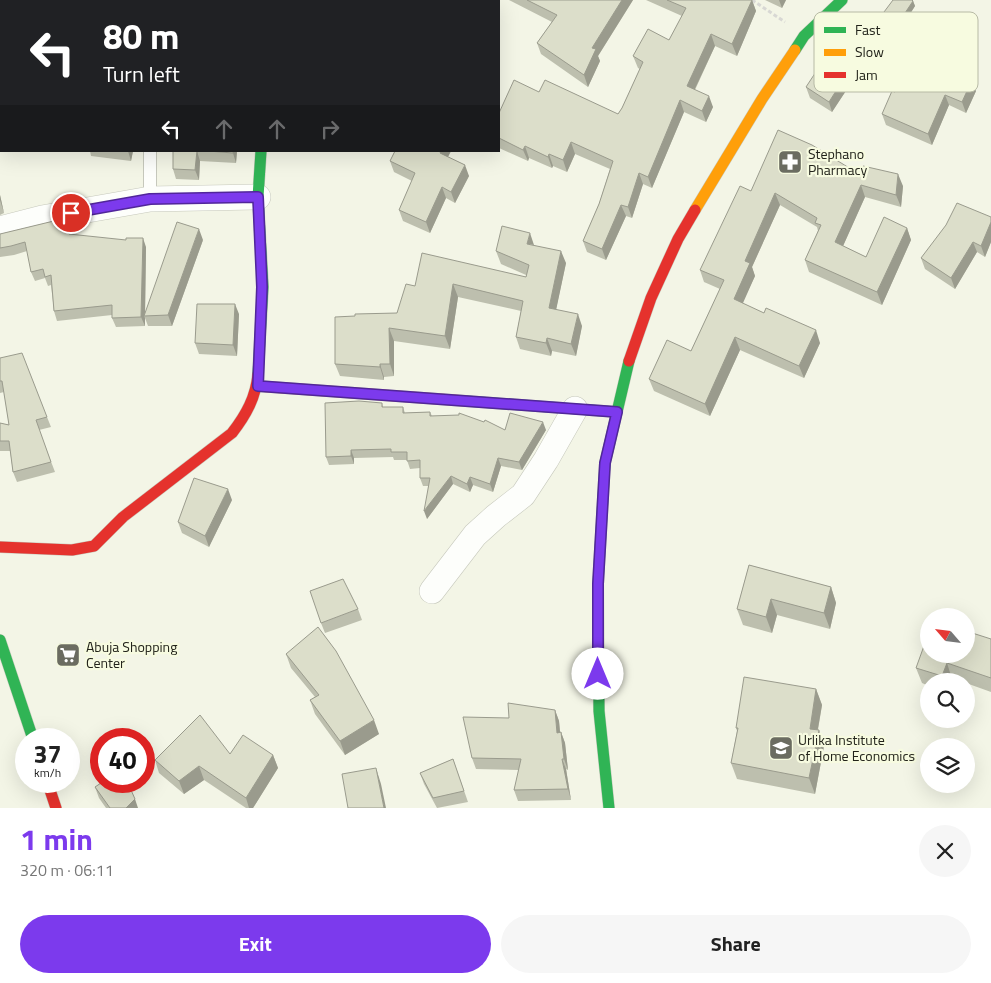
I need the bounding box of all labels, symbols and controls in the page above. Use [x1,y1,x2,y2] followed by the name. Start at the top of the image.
[103,9,179,63] text: 80 m
[814,12,978,92] legend
[855,19,880,40] text: Fast
[20,20,85,85] icon: left
[855,41,884,62] text: Slow
[103,57,180,91] text: Turn left
[855,64,878,85] text: Jam
[157,115,185,143] icon: left
[210,115,238,143] icon: ahead
[263,115,291,143] icon: ahead
[316,115,344,143] icon: right
[808,143,867,180] place label: Stephano Pharmacy
[777,149,803,175] pharmacy icon: Stephano Pharmacy
[50,192,92,234] pin
[57,199,85,227] icon: arrive
[920,608,975,662] north arrow
[920,608,975,793] map controls
[86,636,177,673] place label: Abuja Shopping Center
[55,642,81,668] supermarket icon: Abuja Shopping Center
[571,647,623,699] position arrow
[920,673,975,728] button: search
[90,728,155,793] speed limit sign: 40
[798,729,915,766] place label: Urlika Institute of Home Economics
[33,735,62,773] text: 37
[768,735,794,761] school or university icon: Urlika Institute of Home Economics
[920,738,975,793] button: layers
[34,763,61,782] text: km/h
[20,816,93,862] text: 1 min
[919,825,971,877] button: close
[20,858,114,882] text: 320 m · 06:11
[20,915,491,973] button: Exit
[501,915,971,973] button: Share

